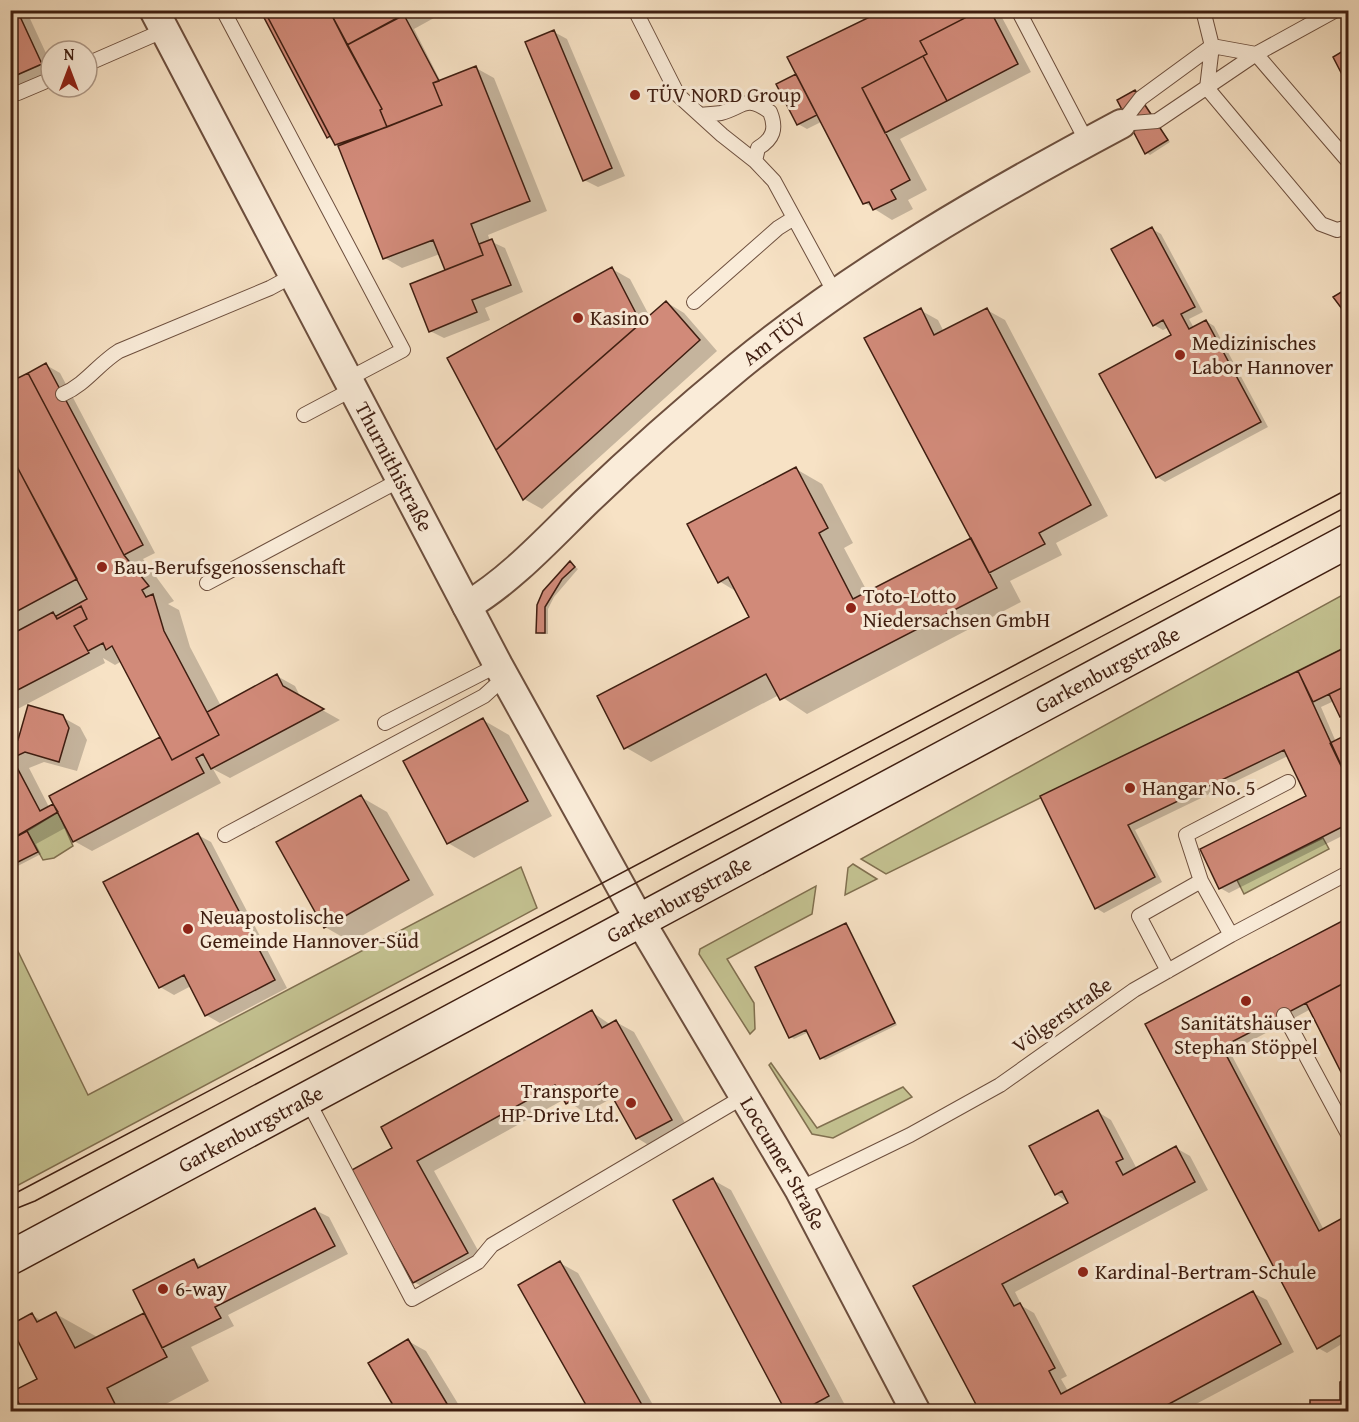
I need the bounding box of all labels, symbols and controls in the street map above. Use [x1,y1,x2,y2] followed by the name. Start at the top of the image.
[39,39,99,99] north arrow
[64,42,75,66] text: N
[647,79,801,110] place label: TÜV NORD Group
[628,88,642,102] marker: TÜV NORD Group
[590,302,649,333] place label: Kasino
[735,303,813,373] street label: Am TÜV
[571,311,585,325] marker: Kasino
[1192,327,1334,382] place label: Medizinisches Labor Hannover
[1173,348,1187,362] marker: Medizinisches Labor Hannover
[347,396,441,537] street label: Thurnithistraße
[114,551,346,582] place label: Bau-Berufsgenossenschaft
[95,560,109,574] marker: Bau-Berufsgenossenschaft
[863,580,1050,635] place label: Toto-Lotto Niedersachsen GmbH
[844,601,858,615] marker: Toto-Lotto Niedersachsen GmbH
[1029,618,1185,721] street label: Garkenburgstraße
[1142,772,1256,803] place label: Hangar No. 5
[1123,781,1137,795] marker: Hangar No. 5
[601,847,757,951] street label: Garkenburgstraße
[200,901,420,956] place label: Neuapostolische Gemeinde Hannover-Süd
[181,922,195,936] marker: Neuapostolische Gemeinde Hannover-Süd
[1005,969,1118,1060] street label: Völgerstraße
[1239,994,1253,1008] marker: Sanitätshäuser Stephan Stöppel
[1174,1007,1318,1062] place label: Sanitätshäuser Stephan Stöppel
[501,1075,619,1130] place label: Transporte HP-Drive Ltd.
[172,1077,329,1180] street label: Garkenburgstraße
[733,1091,834,1236] street label: Loccumer Straße
[624,1096,638,1110] marker: Transporte HP-Drive Ltd.
[1095,1256,1317,1287] place label: Kardinal-Bertram-Schule
[1076,1265,1090,1279] marker: Kardinal-Bertram-Schule
[175,1273,228,1304] place label: 6-way
[156,1282,170,1296] marker: 6-way

